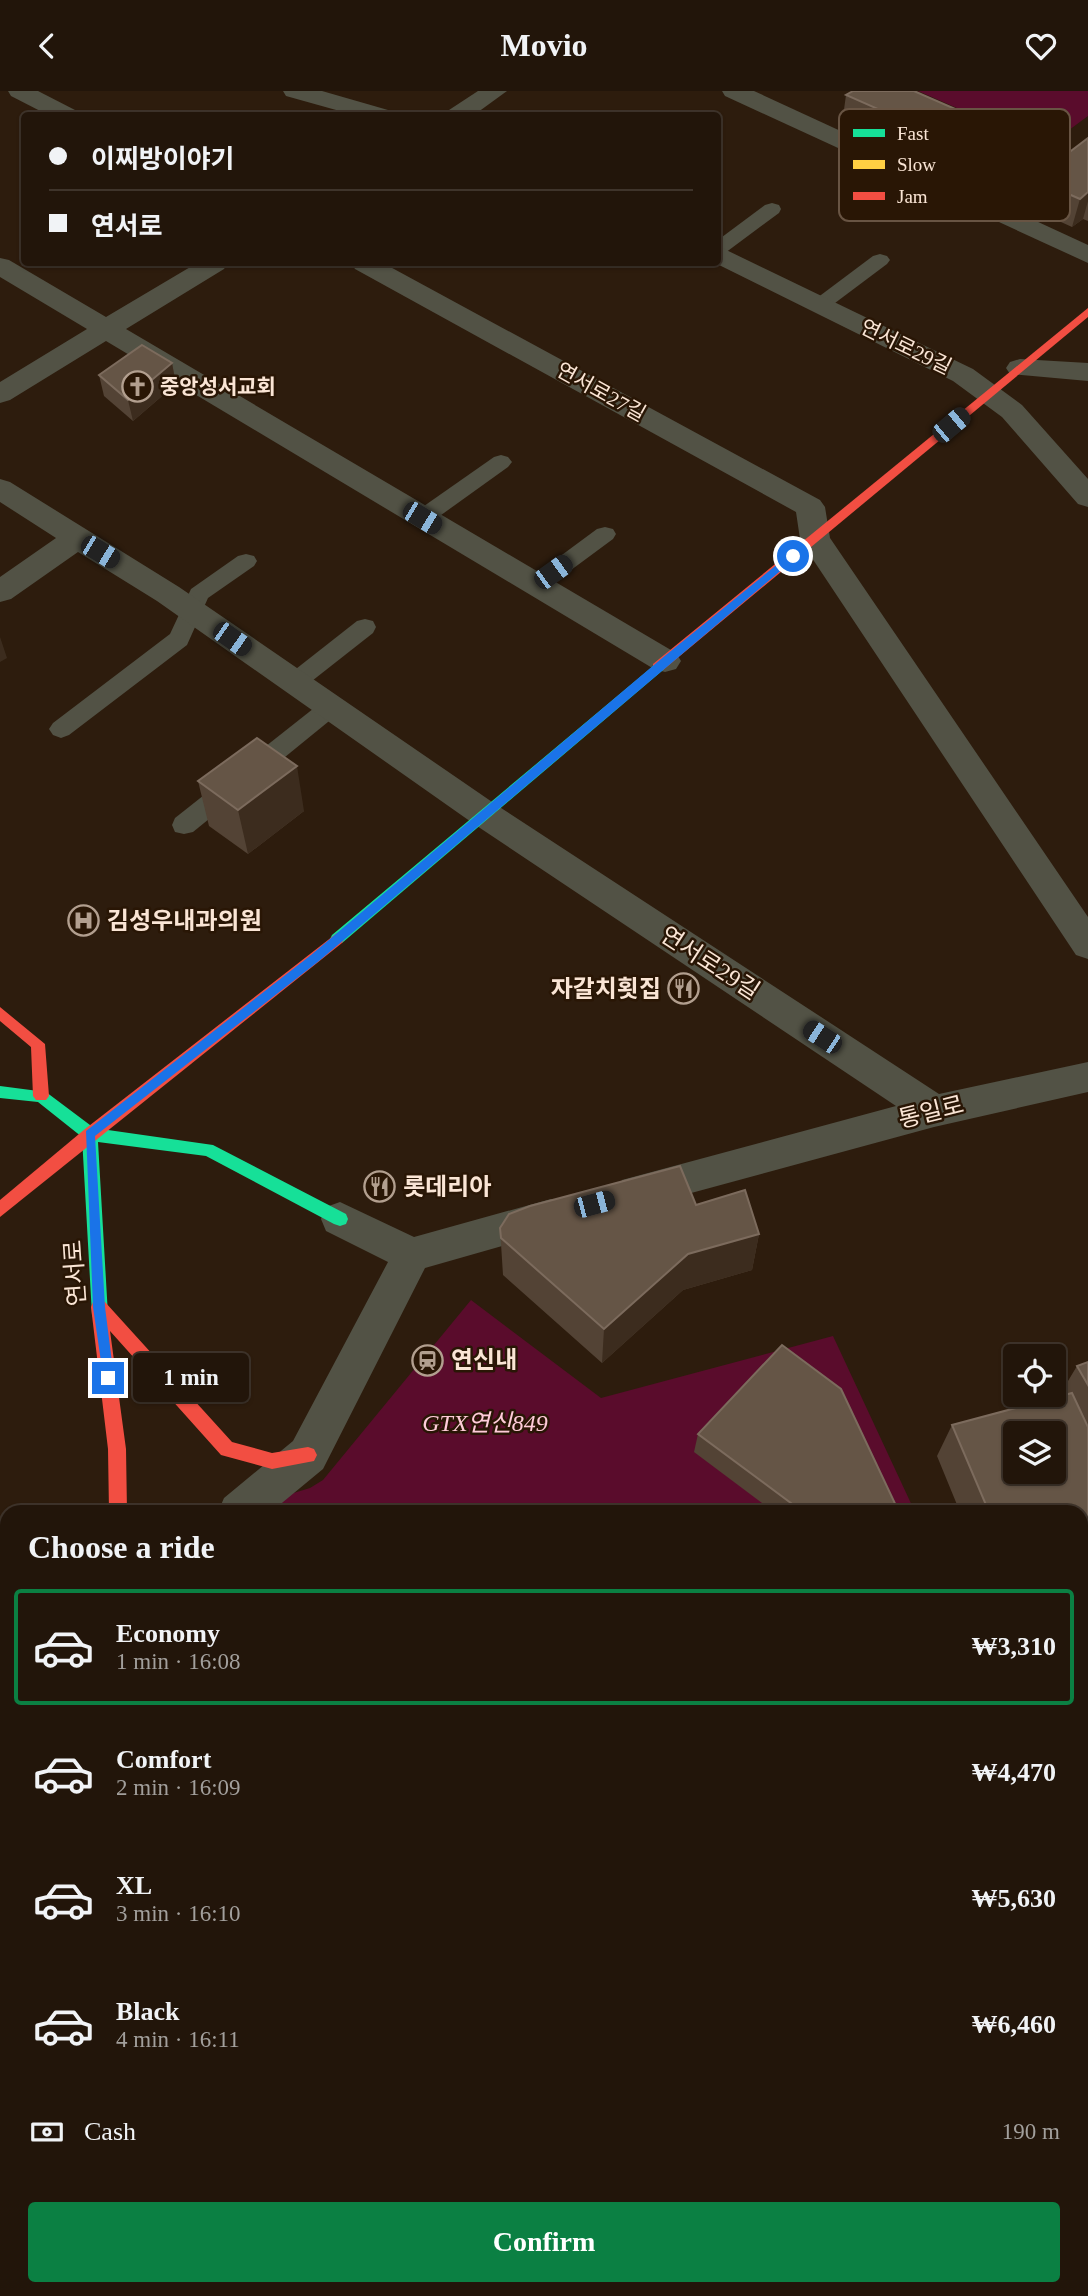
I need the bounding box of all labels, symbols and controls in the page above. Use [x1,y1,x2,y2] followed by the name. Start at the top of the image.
[28,27,66,65] icon: back
[500,27,588,63] text: Movio
[1022,27,1060,65] icon: heart
[839,109,1070,221] legend
[897,123,929,144] text: Fast
[91,145,235,174] text: 이찌방이야기
[897,154,936,175] text: Slow
[897,186,928,207] text: Jam
[91,212,163,241] text: 연서로
[857,315,955,379] street label: 연서로29길
[552,358,650,426] street label: 연서로27길
[120,370,154,404] church icon: 중앙성서교회
[160,375,276,399] place label: 중앙성서교회
[929,403,974,447] car
[399,498,446,538] car
[77,532,124,572] car
[777,540,809,572] route start
[530,551,577,593] car
[209,618,256,660] car
[67,904,101,938] hospital icon: 김성우내과의원
[107,908,262,934] place label: 김성우내과의원
[656,922,764,1004] street label: 연서로29길
[667,972,701,1006] restaurant icon: 자갈치횟집
[551,976,661,1002] place label: 자갈치횟집
[799,1017,846,1057] car
[896,1091,966,1133] street label: 통일로
[363,1170,397,1204] restaurant icon: 롯데리아
[403,1174,491,1200] place label: 롯데리아
[571,1188,618,1220] car
[60,1239,90,1307] street label: 연서로
[411,1343,445,1377] station icon: 연신내
[1003,1344,1066,1484] map controls
[1003,1344,1066,1407] button: locate
[451,1347,517,1373] place label: 연신내
[132,1353,248,1403] callout: 1 min
[92,1362,124,1394] route end
[163,1365,219,1390] text: 1 min
[422,1410,548,1436] park label: GTX연신849
[1003,1421,1066,1484] button: layers
[28,1529,215,1565] text: Choose a ride
[32,1616,95,1679] icon: car
[116,1619,220,1648] text: Economy
[972,1632,1056,1661] text: ₩3,310
[116,1649,241,1674] text: 1 min · 16:08
[32,1742,95,1805] icon: car
[116,1745,211,1774] text: Comfort
[972,1758,1056,1787] text: ₩4,470
[116,1775,241,1800] text: 2 min · 16:09
[32,1868,95,1931] icon: car
[116,1871,152,1900] text: XL
[972,1884,1056,1913] text: ₩5,630
[116,1901,241,1926] text: 3 min · 16:10
[32,1994,95,2057] icon: car
[116,1997,180,2026] text: Black
[972,2010,1056,2039] text: ₩6,460
[116,2027,240,2052] text: 4 min · 16:11
[28,2113,66,2151] icon: cash
[84,2117,136,2146] text: Cash
[1002,2119,1060,2144] text: 190 m
[28,2202,1060,2282] button: Confirm

